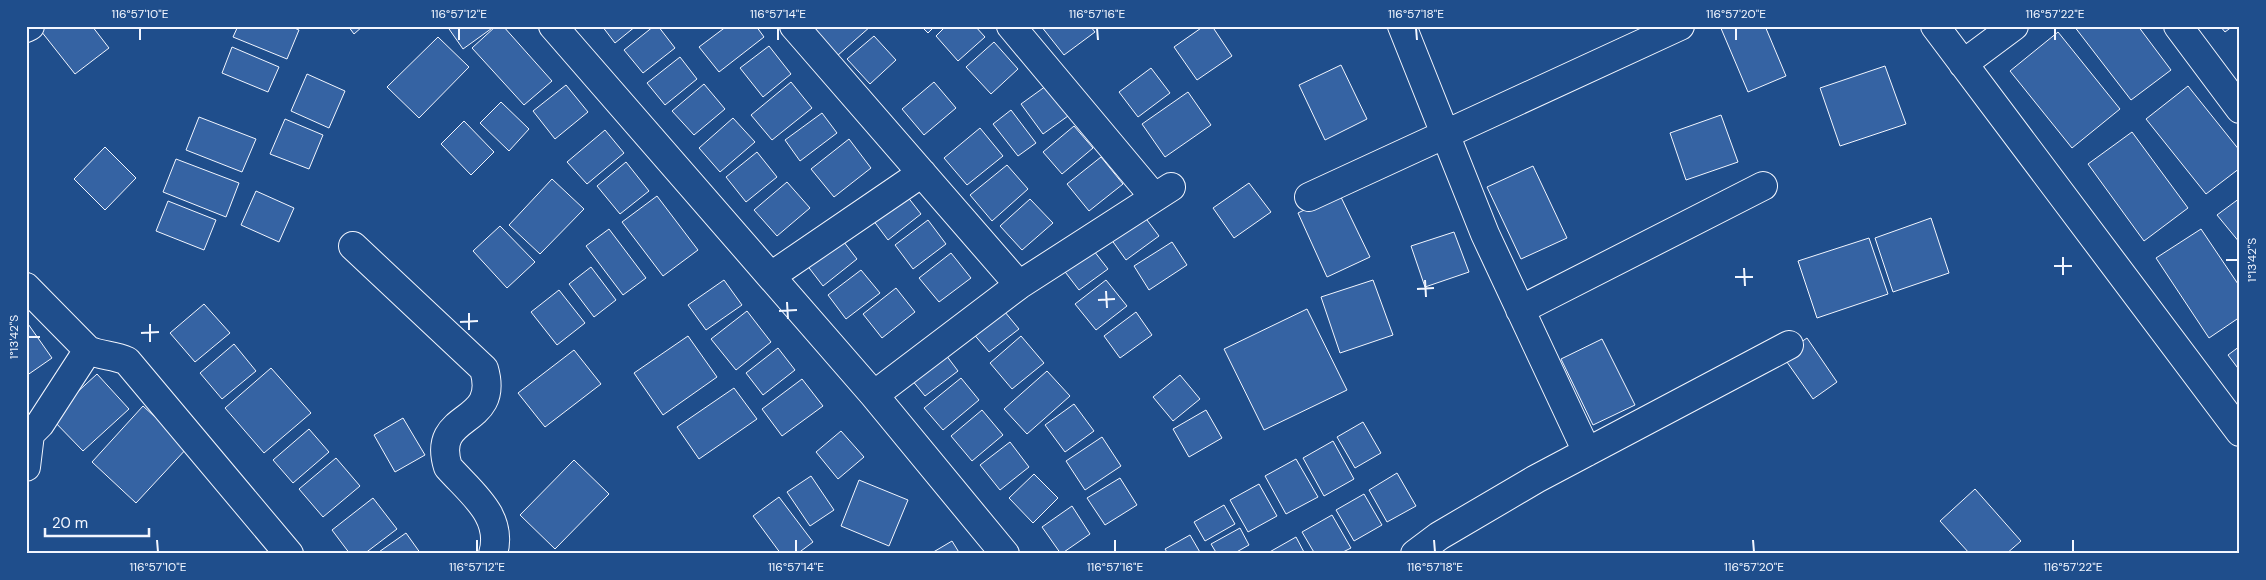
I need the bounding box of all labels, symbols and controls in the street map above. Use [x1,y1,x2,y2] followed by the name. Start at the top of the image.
[111,6,169,22] text: 116°57'10"E
[431,6,487,22] text: 116°57'12"E
[750,6,806,22] text: 116°57'14"E
[1069,6,1125,22] text: 116°57'16"E
[1388,6,1444,22] text: 116°57'18"E
[1706,6,1766,22] text: 116°57'20"E
[2025,6,2085,22] text: 116°57'22"E
[2244,238,2260,282] text: 1°13'42"S
[6,315,22,359] text: 1°13'42"S
[45,505,149,537] scale bar
[52,513,88,533] text: 20 m
[129,559,187,575] text: 116°57'10"E
[449,559,505,575] text: 116°57'12"E
[768,559,824,575] text: 116°57'14"E
[1087,559,1143,575] text: 116°57'16"E
[1407,559,1463,575] text: 116°57'18"E
[1724,559,1784,575] text: 116°57'20"E
[2043,559,2103,575] text: 116°57'22"E

